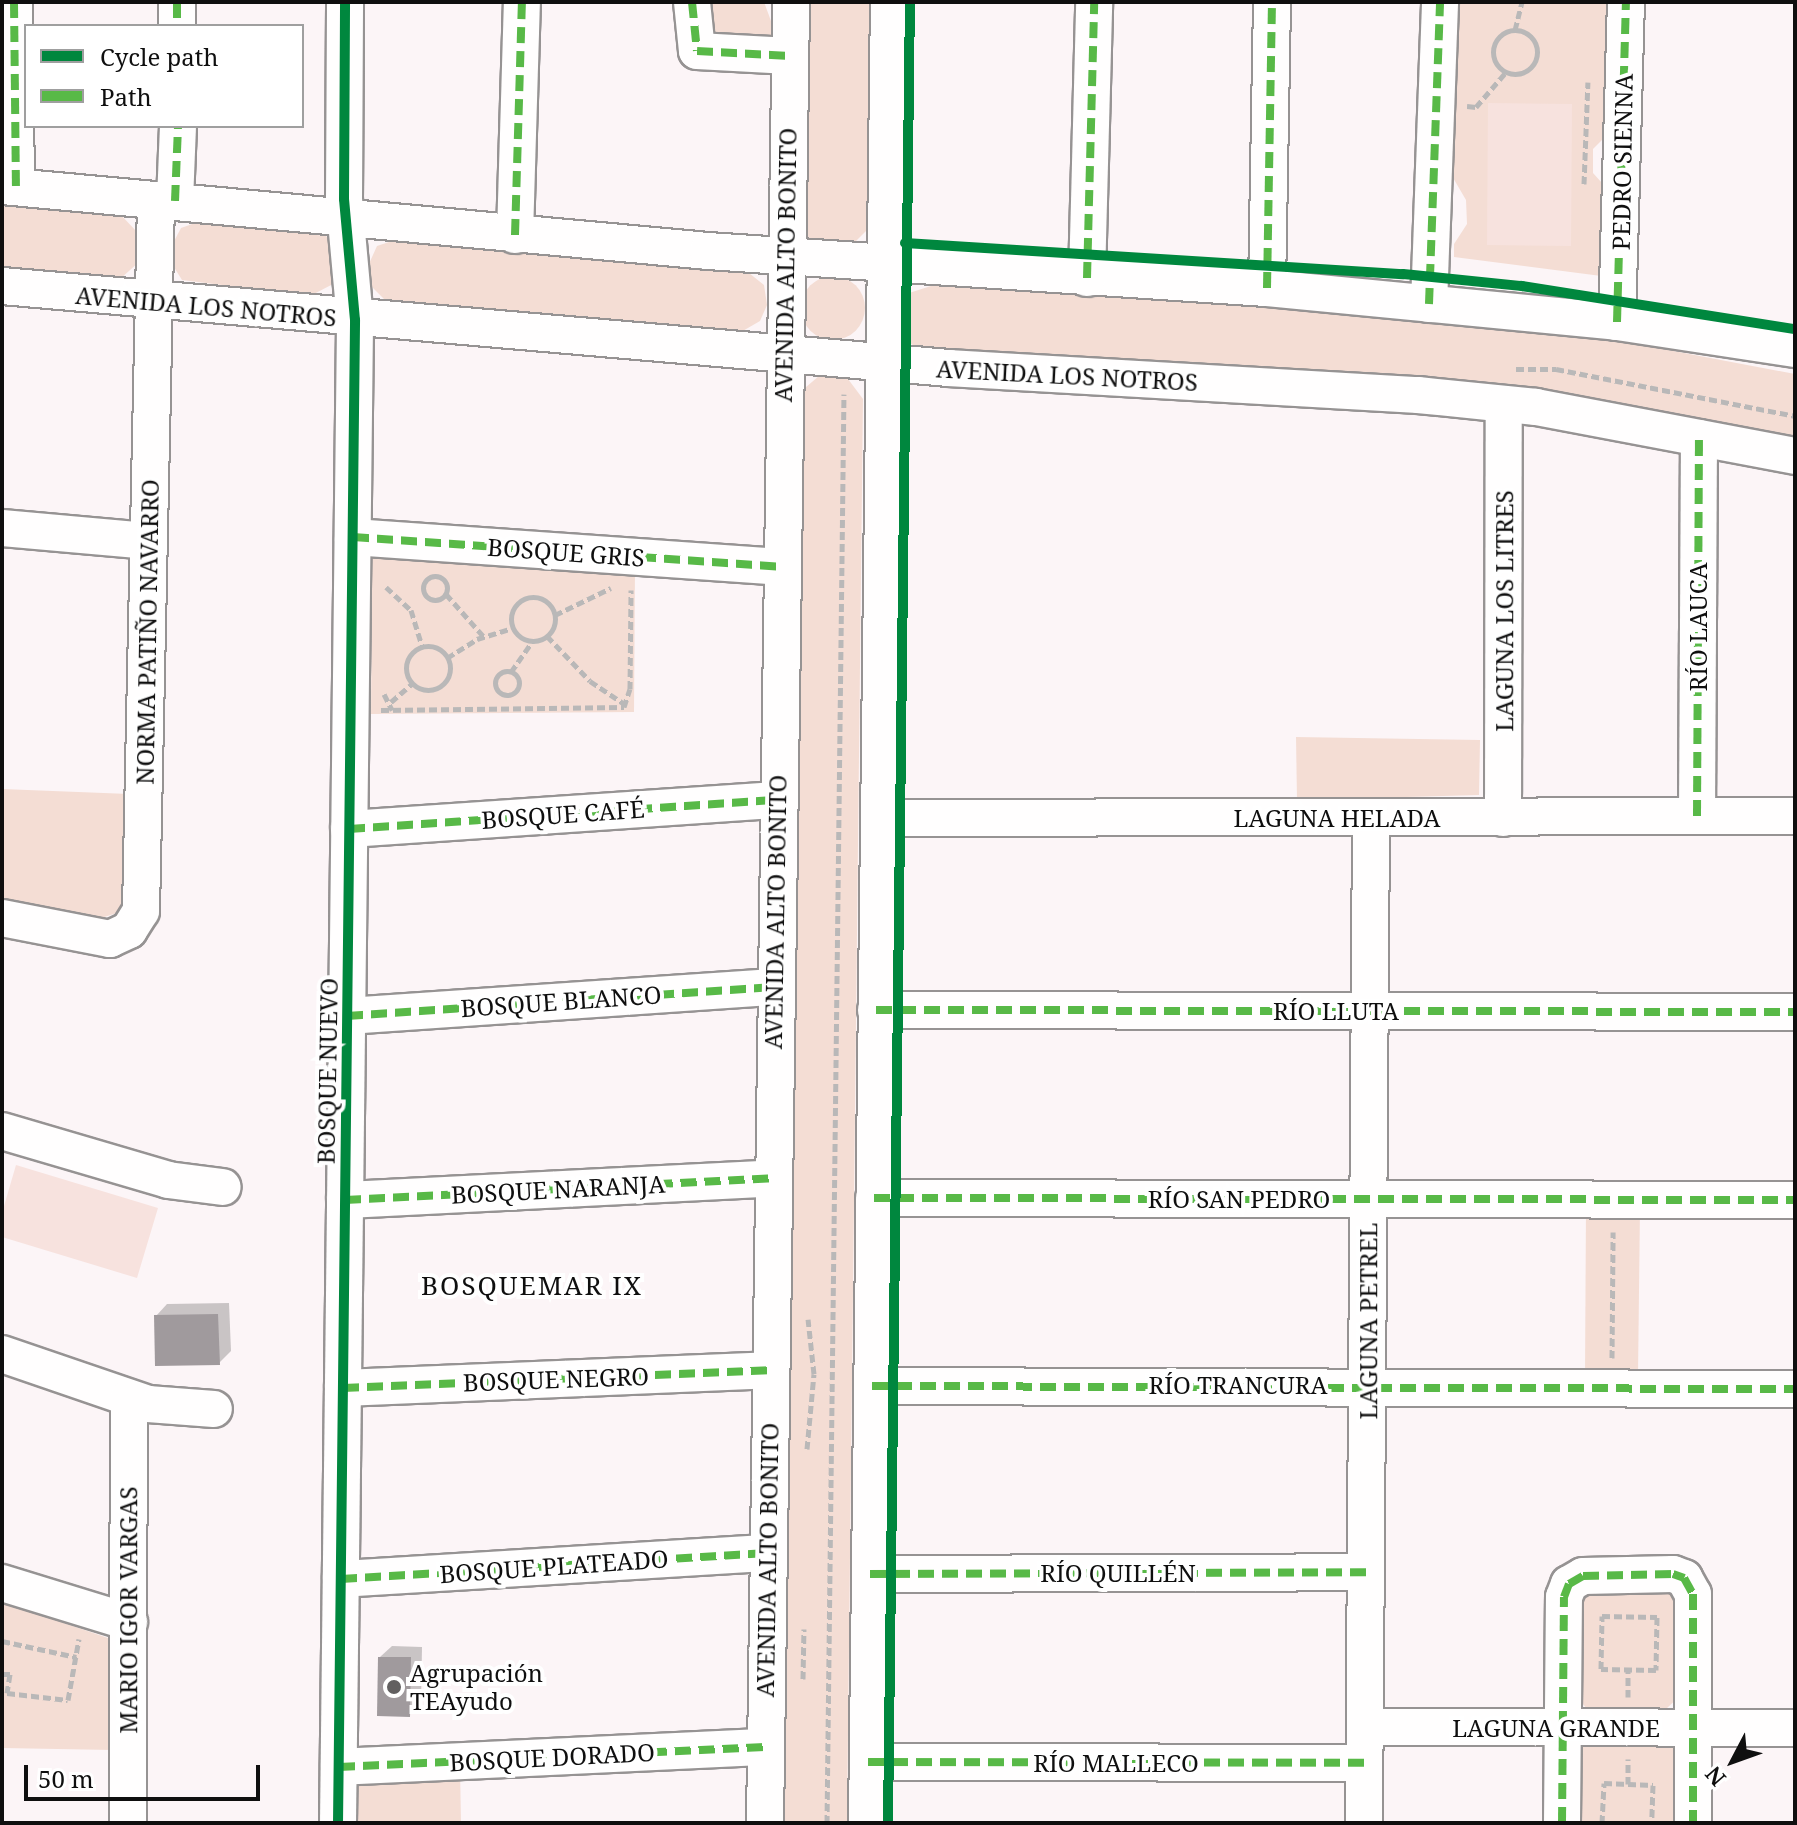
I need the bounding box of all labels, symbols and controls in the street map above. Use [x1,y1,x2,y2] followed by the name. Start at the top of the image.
[24,24,304,128] legend
[100,40,219,73] text: Cycle path
[1606,73,1638,251] street label: PEDRO SIENNA
[100,80,152,113] text: Path
[768,128,802,402] street label: AVENIDA ALTO BONITO
[74,280,338,332] street label: AVENIDA LOS NOTROS
[935,354,1199,396] street label: AVENIDA LOS NOTROS
[130,479,164,785] street label: NORMA PATIÑO NAVARRO
[1490,490,1518,732] street label: LAGUNA LOS LITRES
[486,532,646,572] street label: BOSQUE GRIS
[1684,563,1712,691] street label: RÍO LAUCA
[758,775,792,1049] street label: AVENIDA ALTO BONITO
[480,794,646,834] street label: BOSQUE CAFÉ
[1234,804,1440,832] street label: LAGUNA HELADA
[311,978,343,1164] street label: BOSQUE NUEVO
[460,980,662,1022] street label: BOSQUE BLANCO
[1273,997,1399,1025] street label: RÍO LLUTA
[450,1169,666,1209] street label: BOSQUE NARANJA
[1148,1185,1330,1213] street label: RÍO SAN PEDRO
[1354,1222,1382,1420] street label: LAGUNA PETREL
[421,1270,643,1302] district label: BOSQUEMAR IX
[462,1361,650,1397] street label: BOSQUE NEGRO
[1149,1371,1327,1399] street label: RÍO TRANCURA
[750,1423,784,1697] street label: AVENIDA ALTO BONITO
[114,1486,142,1734] street label: MARIO IGOR VARGAS
[439,1544,669,1588] street label: BOSQUE PLATEADO
[1040,1559,1196,1587] street label: RÍO QUILLÉN
[410,1659,543,1715] place label: Agrupación TEAyudo
[385,1678,403,1696] marker: Agrupación TEAyudo
[1452,1714,1660,1742] street label: LAGUNA GRANDE
[1693,1721,1773,1801] north arrow
[448,1737,656,1777] street label: BOSQUE DORADO
[28,1749,264,1799] scale bar
[1033,1749,1199,1777] street label: RÍO MALLECO
[1698,1760,1732,1793] text: N
[38,1762,94,1795] text: 50 m

